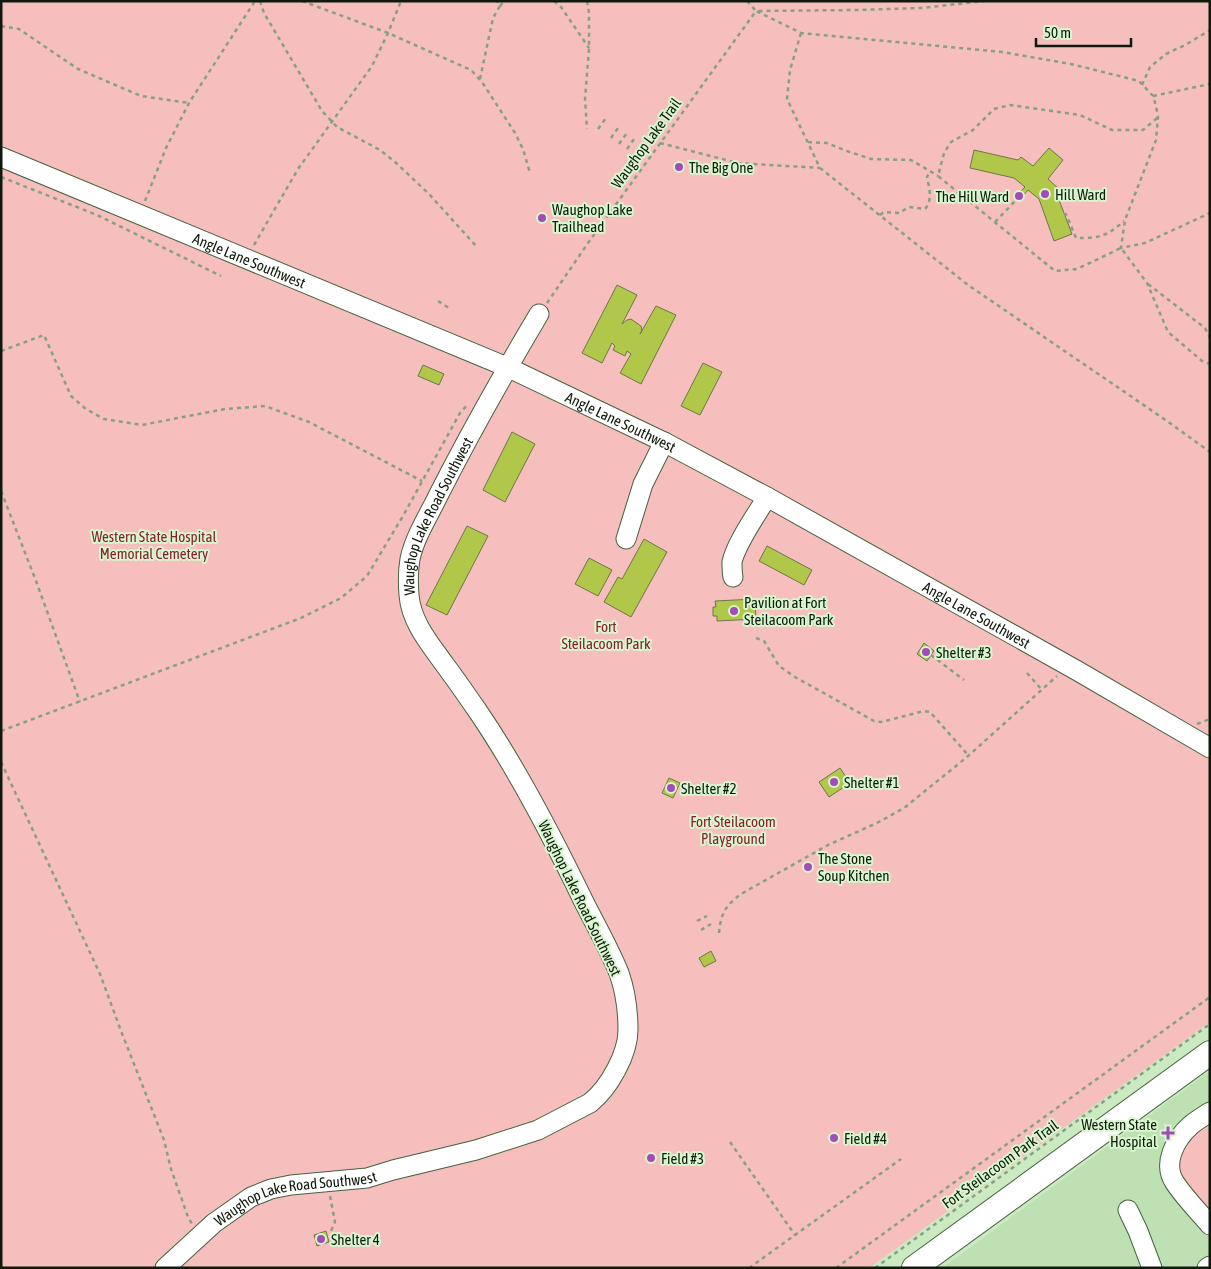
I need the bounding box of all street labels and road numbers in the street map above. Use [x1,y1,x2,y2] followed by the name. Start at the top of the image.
[608,95,684,191] street label: Waughop Lake Trail
[191,229,308,291] street label: Angle Lane Southwest
[563,388,679,455] street label: Angle Lane Southwest
[400,434,476,596] street label: Waughop Lake Road Southwest
[920,578,1033,651] street label: Angle Lane Southwest
[535,818,625,978] street label: Waughop Lake Road Southwest
[939,1116,1061,1212] street label: Fort Steilacoom Park Trail
[211,1167,379,1229] street label: Waughop Lake Road Southwest

